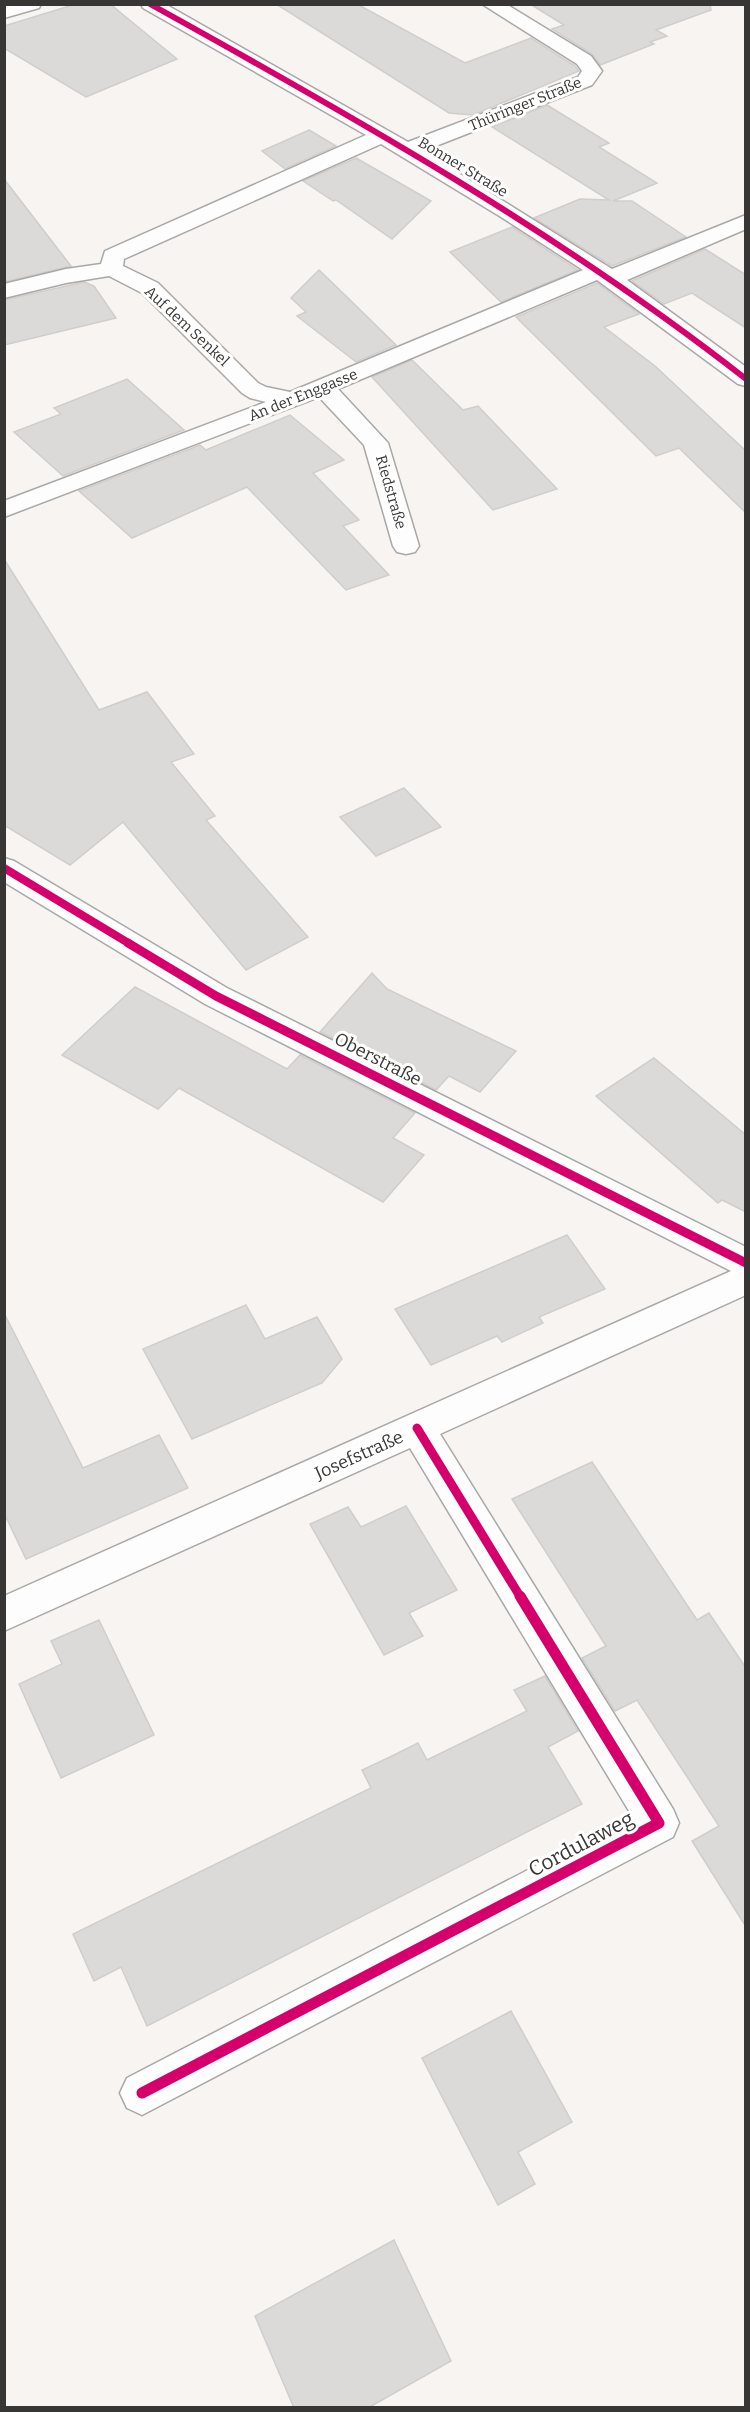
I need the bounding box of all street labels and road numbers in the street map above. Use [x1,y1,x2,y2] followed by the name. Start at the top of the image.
[466,73,584,135] street label: Thüringer Straße
[415,133,511,201] street label: Bonner Straße
[141,282,233,370] street label: Auf dem Senkel
[246,365,360,425] street label: An der Enggasse
[372,453,410,531] street label: Riedstraße
[331,1028,425,1090] street label: Oberstraße
[310,1426,407,1485] street label: Josefstraße
[524,1805,638,1883] street label: Cordulaweg

